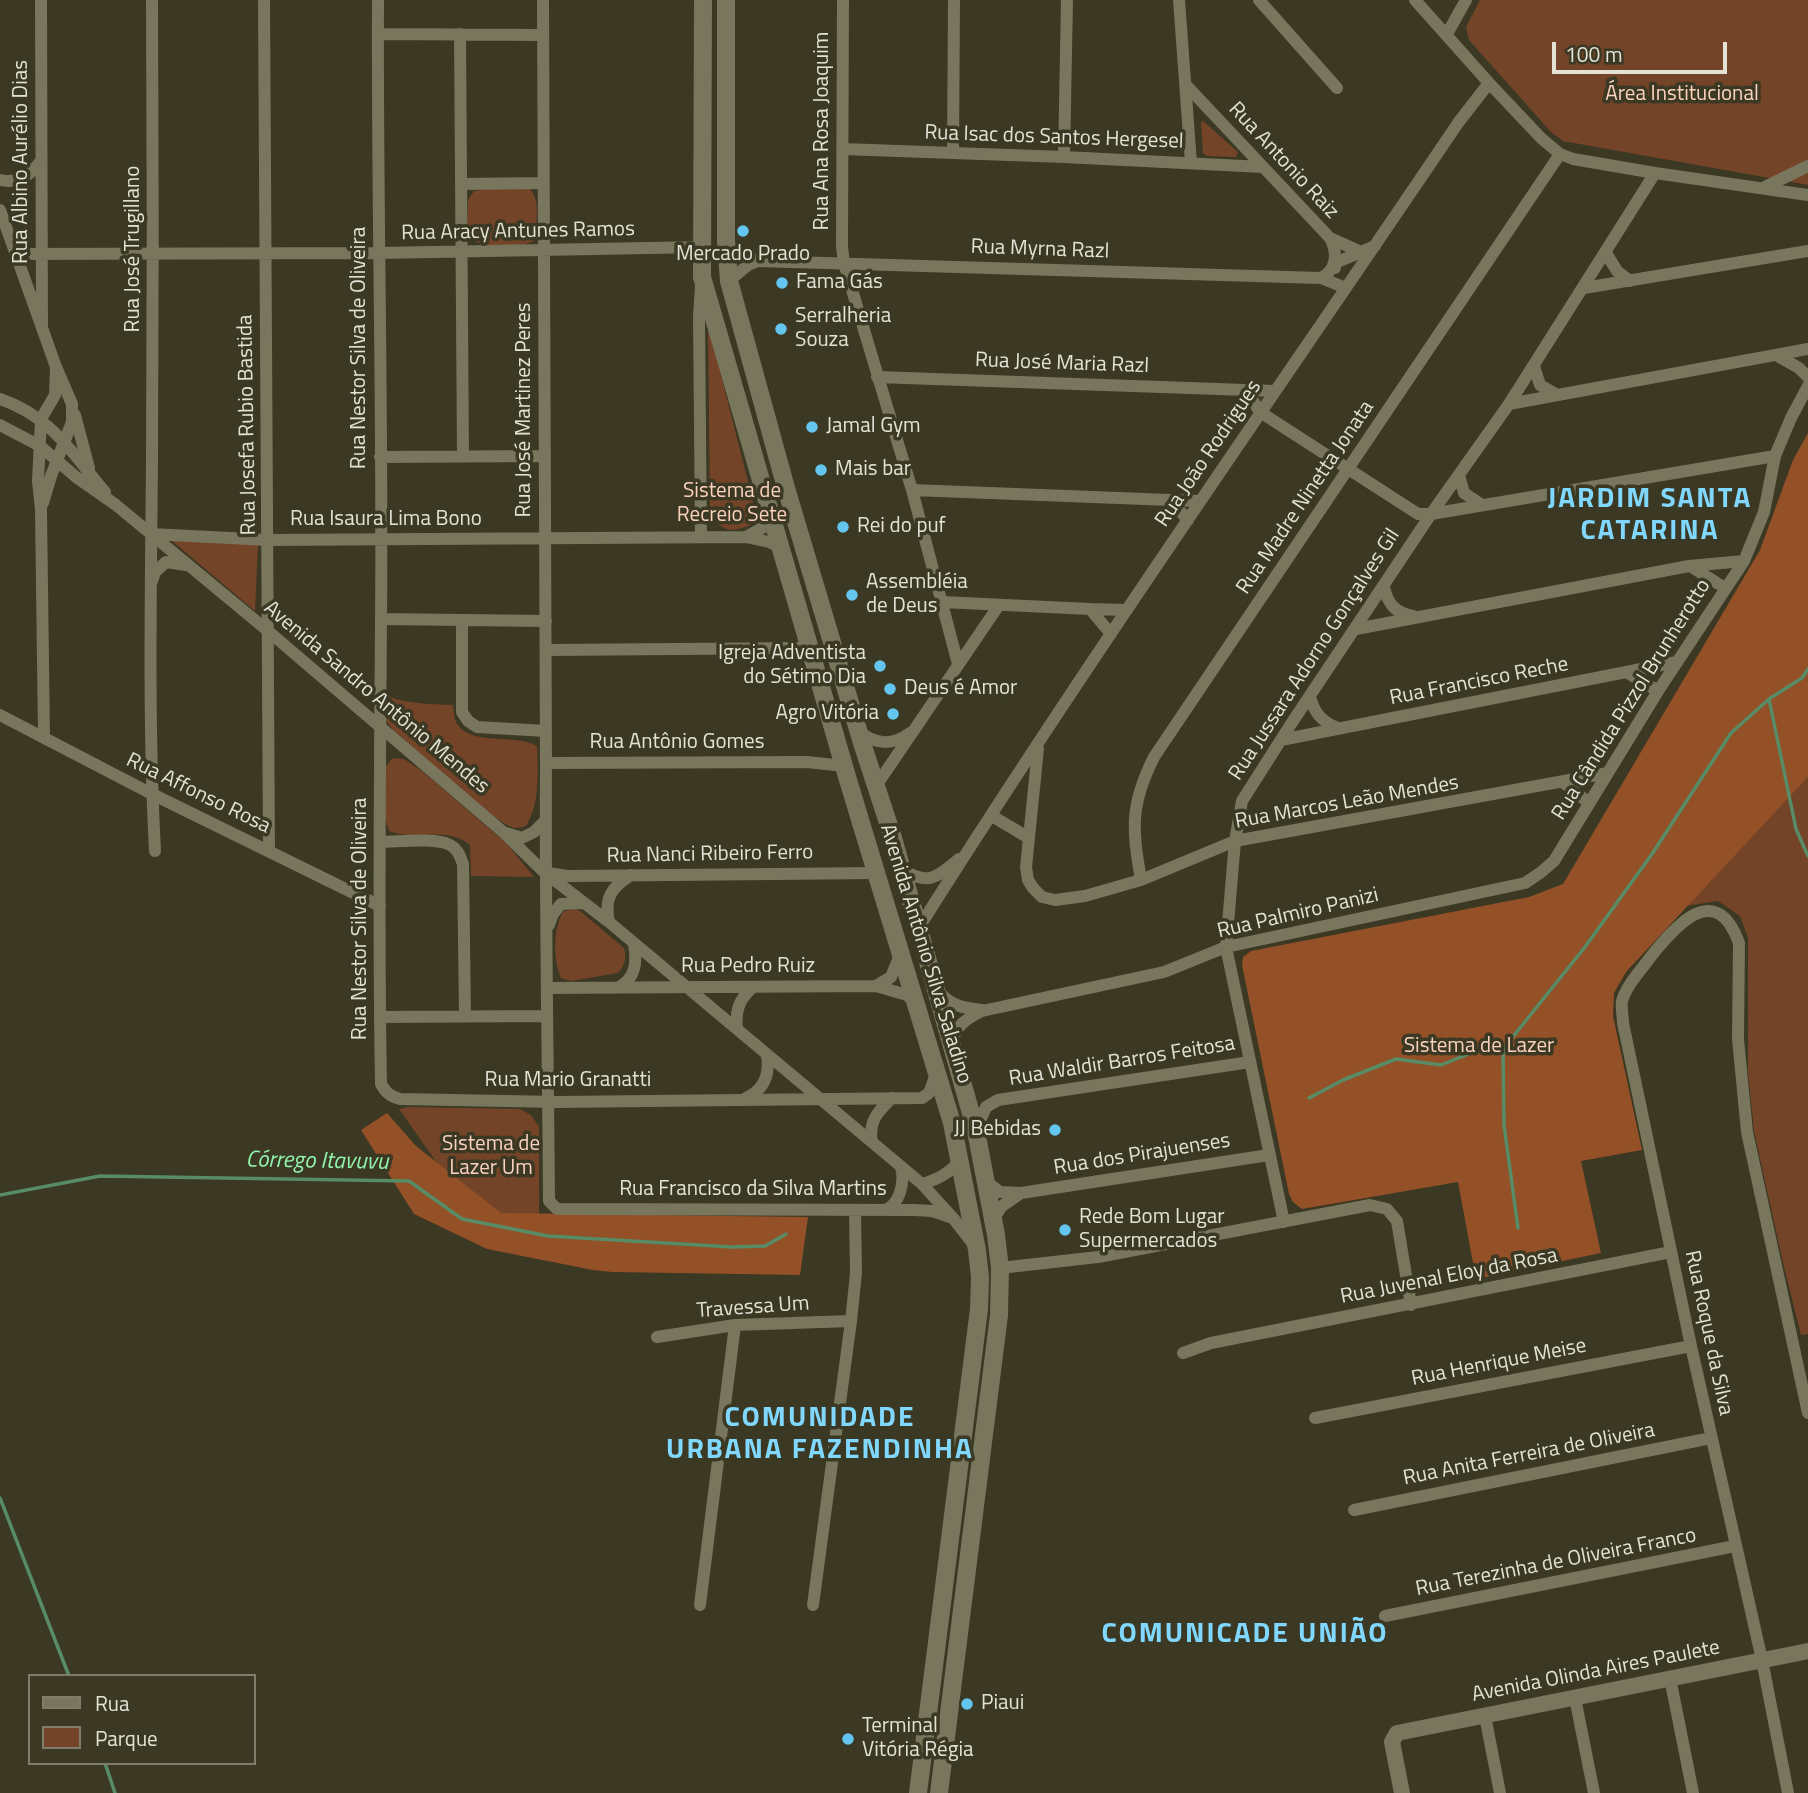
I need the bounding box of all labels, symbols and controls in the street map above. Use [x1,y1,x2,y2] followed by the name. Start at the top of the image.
[1556,28,1731,72] scale bar
[810,32,836,230] street label: Rua Ana Rosa Joaquim
[1565,38,1622,70] text: 100 m
[9,60,35,264] street label: Rua Albino Aurélio Dias
[1605,82,1759,108] park label: Área Institucional
[1222,97,1344,225] street label: Rua Antonio Raiz
[924,121,1184,155] street label: Rua Isac dos Santos Hergesel
[121,166,147,332] street label: Rua José Trugillano
[401,217,635,247] street label: Rua Aracy Antunes Ramos
[735,223,751,239] marker: Mercado Prado
[347,227,373,469] street label: Rua Nestor Silva de Oliveira
[970,235,1110,265] street label: Rua Myrna Razl
[676,242,810,268] place label: Mercado Prado
[796,270,883,296] place label: Fama Gás
[774,275,790,291] marker: Fama Gás
[512,302,538,518] street label: Rua José Martinez Peres
[795,304,891,354] place label: Serralheria Souza
[233,314,263,536] street label: Rua Josefa Rubio Bastida
[773,321,789,337] marker: Serralheria Souza
[974,348,1150,380] street label: Rua José Maria Razl
[1151,376,1267,532] street label: Rua João Rodrigues
[1232,396,1380,600] street label: Rua Madre Ninetta Jonata
[826,414,921,440] place label: Jamal Gym
[804,419,820,435] marker: Jamal Gym
[835,457,911,483] place label: Mais bar
[813,462,829,478] marker: Mais bar
[677,479,787,529] park label: Sistema de Recreio Sete
[1549,483,1751,549] district label: JARDIM SANTA CATARINA
[290,507,482,533] street label: Rua Isaura Lima Bono
[857,514,946,540] place label: Rei do puf
[835,519,851,535] marker: Rei do puf
[1224,525,1406,785] street label: Rua Jussara Adorno Gonçalves Gil
[866,570,968,620] place label: Assembléia de Deus
[1547,575,1717,825] street label: Rua Cândida Pizzol Brunherotto
[844,587,860,603] marker: Assembléia de Deus
[258,596,494,800] street label: Avenida Sandro Antônio Mendes
[718,641,866,691] place label: Igreja Adventista do Sétimo Dia
[1388,652,1570,712] street label: Rua Francisco Reche
[872,658,888,674] marker: Igreja Adventista do Sétimo Dia
[904,676,1017,702] place label: Deus é Amor
[882,681,898,697] marker: Deus é Amor
[775,701,879,727] place label: Agro Vitória
[885,706,901,722] marker: Agro Vitória
[590,730,764,756] street label: Rua Antônio Gomes
[122,748,274,840] street label: Rua Affonso Rosa
[1233,771,1461,835] street label: Rua Marcos Leão Mendes
[348,798,374,1040] street label: Rua Nestor Silva de Oliveira
[874,821,976,1087] street label: Avenida Antônio Silva Saladino
[606,841,814,869] street label: Rua Nanci Ribeiro Ferro
[1215,883,1381,945] street label: Rua Palmiro Panizi
[681,954,815,980] street label: Rua Pedro Ruiz
[1007,1032,1237,1092] street label: Rua Waldir Barros Feitosa
[1404,1034,1554,1060] park label: Sistema de Lazer
[485,1068,651,1094] street label: Rua Mario Granatti
[954,1117,1041,1143] place label: JJ Bebidas
[1047,1122,1063,1138] marker: JJ Bebidas
[1052,1129,1232,1181] street label: Rua dos Pirajuenses
[442,1132,540,1182] park label: Sistema de Lazer Um
[245,1147,389,1177] water label: Córrego Itavuvu
[619,1177,887,1203] street label: Rua Francisco da Silva Martins
[1079,1205,1225,1255] place label: Rede Bom Lugar Supermercados
[1057,1222,1073,1238] marker: Rede Bom Lugar Supermercados
[1338,1244,1560,1310] street label: Rua Juvenal Eloy da Rosa
[1678,1248,1738,1418] street label: Rua Roque da Silva
[696,1291,810,1325] street label: Travessa Um
[1409,1334,1589,1392] street label: Rua Henrique Meise
[668,1402,972,1468] district label: COMUNIDADE URBANA FAZENDINHA
[1401,1418,1657,1492] street label: Rua Anita Ferreira de Oliveira
[1414,1523,1698,1603] street label: Rua Terezinha de Oliveira Franco
[1103,1618,1387,1652] district label: COMUNICADE UNIÃO
[1470,1636,1722,1708] street label: Avenida Olinda Aires Paulete
[28,1674,256,1765] legend
[95,1687,130,1719] text: Rua
[981,1691,1024,1717] place label: Piaui
[959,1696,975,1712] marker: Piaui
[862,1714,974,1764] place label: Terminal Vitória Régia
[95,1722,158,1754] text: Parque
[840,1731,856,1747] marker: Terminal Vitória Régia

